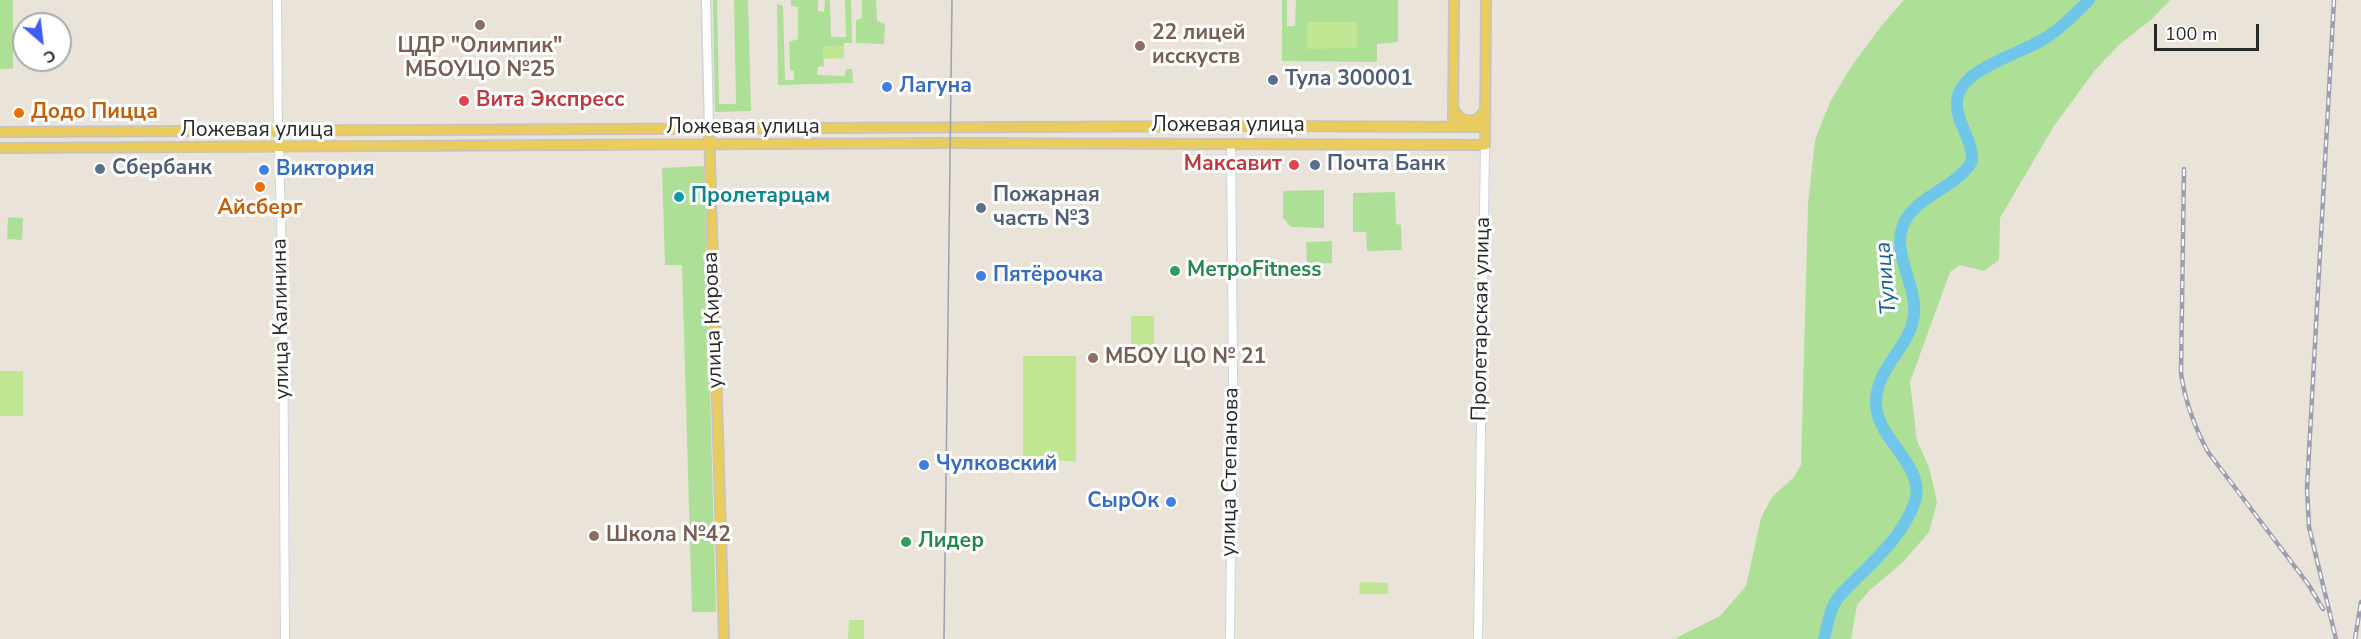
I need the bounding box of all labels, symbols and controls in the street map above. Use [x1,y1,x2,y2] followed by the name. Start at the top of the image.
[12,12,72,72] north arrow
[2157,12,2262,50] scale bar
[473,18,487,32] marker: ЦДР "Олимпик" МБОУЦО №25
[1152,21,1246,71] place label: 22 лицей исскуств
[2165,22,2217,46] text: 100 m
[398,34,562,84] place label: ЦДР "Олимпик" МБОУЦО №25
[1133,39,1147,53] marker: 22 лицей исскуств
[40,44,59,68] text: С
[1285,67,1413,93] place label: Тула 300001
[1266,73,1280,87] marker: Тула 300001
[899,74,972,100] place label: Лагуна
[880,80,894,94] marker: Лагуна
[476,88,624,114] place label: Вита Экспресс
[457,94,471,108] marker: Вита Экспресс
[31,100,158,126] place label: Додо Пицца
[12,106,26,120] marker: Додо Пицца
[1151,113,1305,139] street label: Ложевая улица
[666,115,820,141] street label: Ложевая улица
[180,118,334,144] street label: Ложевая улица
[1184,152,1282,178] place label: Максавит
[1327,152,1445,178] place label: Почта Банк
[112,156,212,182] place label: Сбербанк
[276,157,374,183] place label: Виктория
[1287,158,1301,172] marker: Максавит
[1308,158,1322,172] marker: Почта Банк
[93,162,107,176] marker: Сбербанк
[257,163,271,177] marker: Виктория
[253,180,267,194] marker: Айсберг
[993,183,1100,233] place label: Пожарная часть №3
[691,184,830,210] place label: Пролетарцам
[672,190,686,204] marker: Пролетарцам
[217,196,303,222] place label: Айсберг
[974,201,988,215] marker: Пожарная часть №3
[1468,217,1496,421] street label: Пролетарская улица
[268,238,296,400] street label: улица Калинина
[1871,240,1903,316] water label: Тулица
[699,251,729,389] street label: улица Кирова
[1187,258,1322,284] place label: МетроFitness
[993,263,1103,289] place label: Пятёрочка
[1168,264,1182,278] marker: МетроFitness
[974,269,988,283] marker: Пятёрочка
[1105,345,1266,371] place label: МБОУ ЦО № 21
[1086,351,1100,365] marker: МБОУ ЦО № 21
[1217,387,1245,557] street label: улица Степанова
[936,452,1057,478] place label: Чулковский
[917,458,931,472] marker: Чулковский
[1087,489,1159,515] place label: СырОк
[1164,495,1178,509] marker: СырОк
[606,523,731,549] place label: Школа №42
[587,529,601,543] marker: Школа №42
[918,529,984,555] place label: Лидер
[899,535,913,549] marker: Лидер

